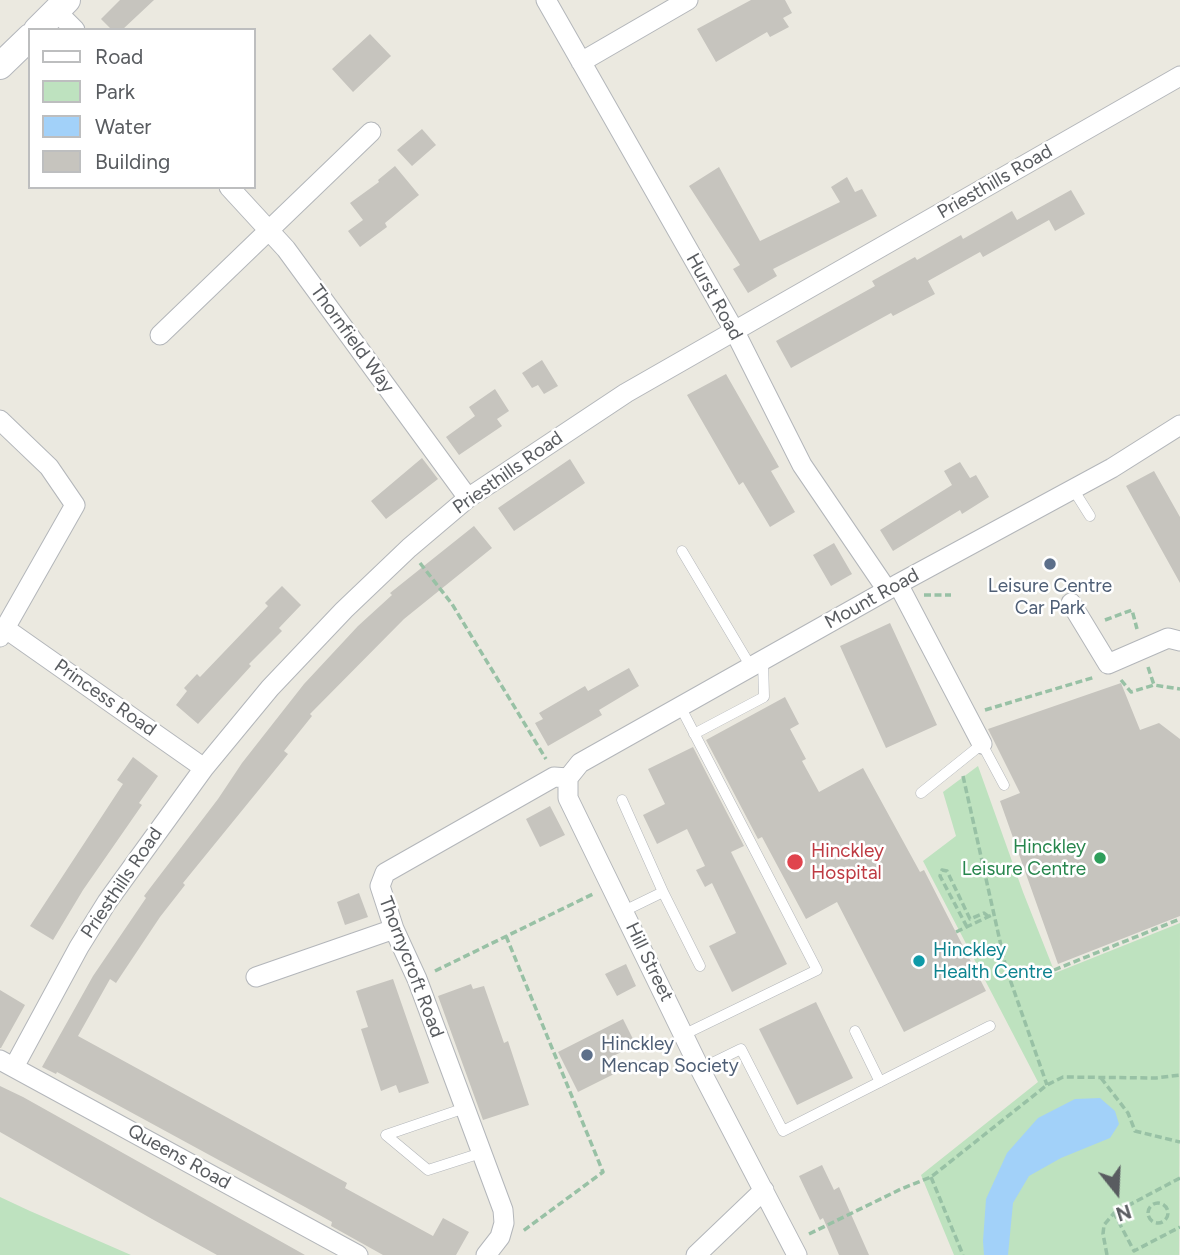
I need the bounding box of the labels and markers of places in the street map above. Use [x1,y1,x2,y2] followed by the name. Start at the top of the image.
[1042,556,1058,572] marker: Leisure Centre Car Park
[988,575,1112,619] place label: Leisure Centre Car Park
[962,836,1086,880] place label: Hinckley Leisure Centre
[811,840,884,884] place label: Hinckley Hospital
[1092,850,1108,866] marker: Hinckley Leisure Centre
[785,852,805,872] marker: Hinckley Hospital
[933,939,1053,983] place label: Hinckley Health Centre
[911,953,927,969] marker: Hinckley Health Centre
[601,1033,739,1077] place label: Hinckley Mencap Society
[579,1047,595,1063] marker: Hinckley Mencap Society

